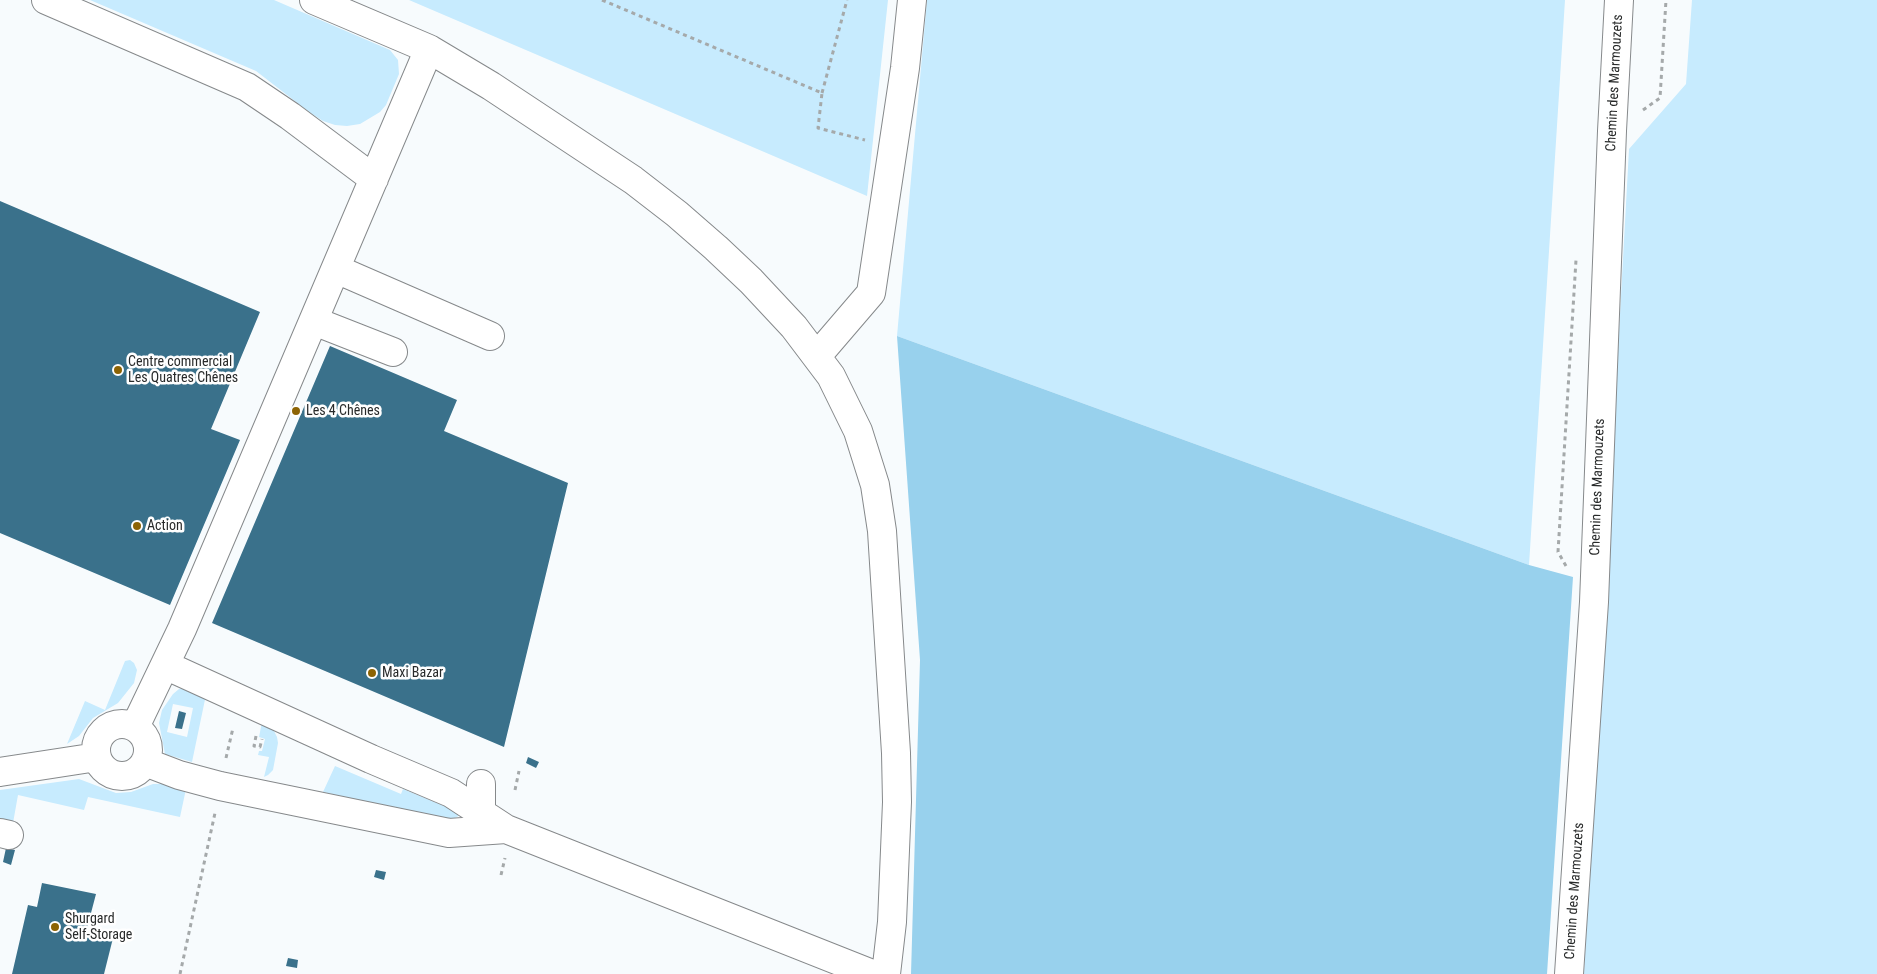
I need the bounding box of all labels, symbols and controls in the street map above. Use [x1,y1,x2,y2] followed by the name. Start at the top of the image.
[1603,14,1627,152] street label: Chemin des Marmouzets
[128,354,238,387] place label: Centre commercial Les Quatres Chênes
[112,364,124,376] marker: Centre commercial Les Quatres Chênes
[306,403,380,419] place label: Les 4 Chênes
[290,405,302,417] marker: Les 4 Chênes
[1587,418,1609,556] street label: Chemin des Marmouzets
[147,518,183,534] place label: Action
[131,520,143,532] marker: Action
[382,665,443,681] place label: Maxi Bazar
[366,667,378,679] marker: Maxi Bazar
[1562,822,1588,960] street label: Chemin des Marmouzets
[65,911,132,944] place label: Shurgard Self-Storage
[49,921,61,933] marker: Shurgard Self-Storage

